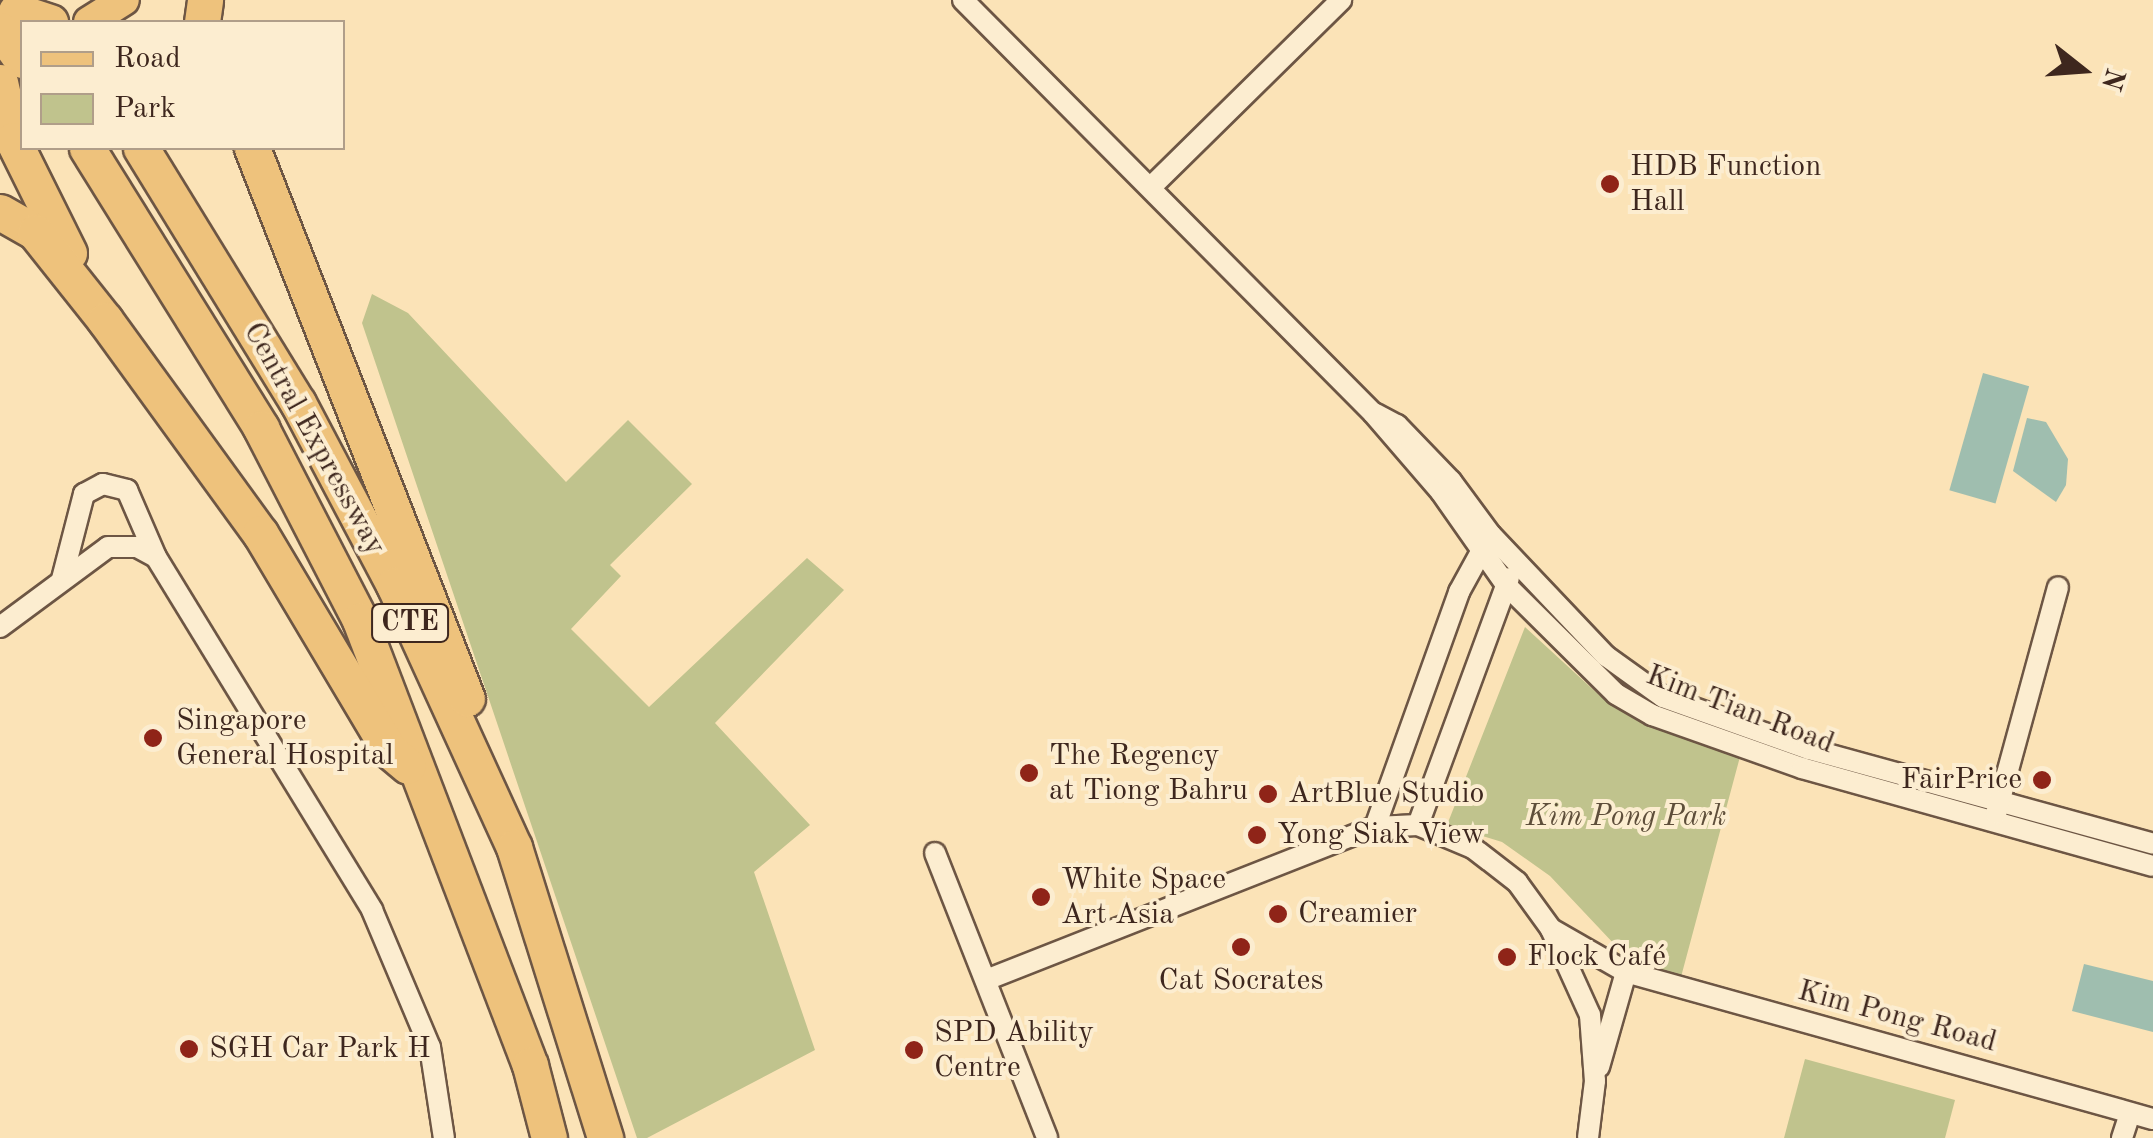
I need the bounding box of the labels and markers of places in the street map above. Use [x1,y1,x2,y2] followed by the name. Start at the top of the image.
[1630,149,1821,220] place label: HDB Function Hall
[1599,173,1621,195] marker: HDB Function Hall
[176,703,394,774] place label: Singapore General Hospital
[140,725,166,751] marker: Singapore General Hospital
[1049,738,1248,808] place label: The Regency at Tiong Bahru
[1018,762,1040,784] marker: The Regency at Tiong Bahru
[1901,762,2022,798] place label: FairPrice
[2031,769,2053,791] marker: FairPrice
[1288,776,1484,812] place label: ArtBlue Studio
[1257,783,1279,805] marker: ArtBlue Studio
[1277,817,1485,853] place label: Yong Siak View
[1246,824,1268,846] marker: Yong Siak View
[1061,862,1226,932] place label: White Space Art Asia
[1030,886,1052,908] marker: White Space Art Asia
[1298,896,1417,932] place label: Creamier
[1267,903,1289,925] marker: Creamier
[1230,936,1252,958] marker: Cat Socrates
[1527,939,1666,975] place label: Flock Café
[1496,946,1518,968] marker: Flock Café
[1159,963,1323,999] place label: Cat Socrates
[934,1015,1094,1086] place label: SPD Ability Centre
[209,1031,431,1067] place label: SGH Car Park H
[178,1038,200,1060] marker: SGH Car Park H
[903,1039,925,1061] marker: SPD Ability Centre

